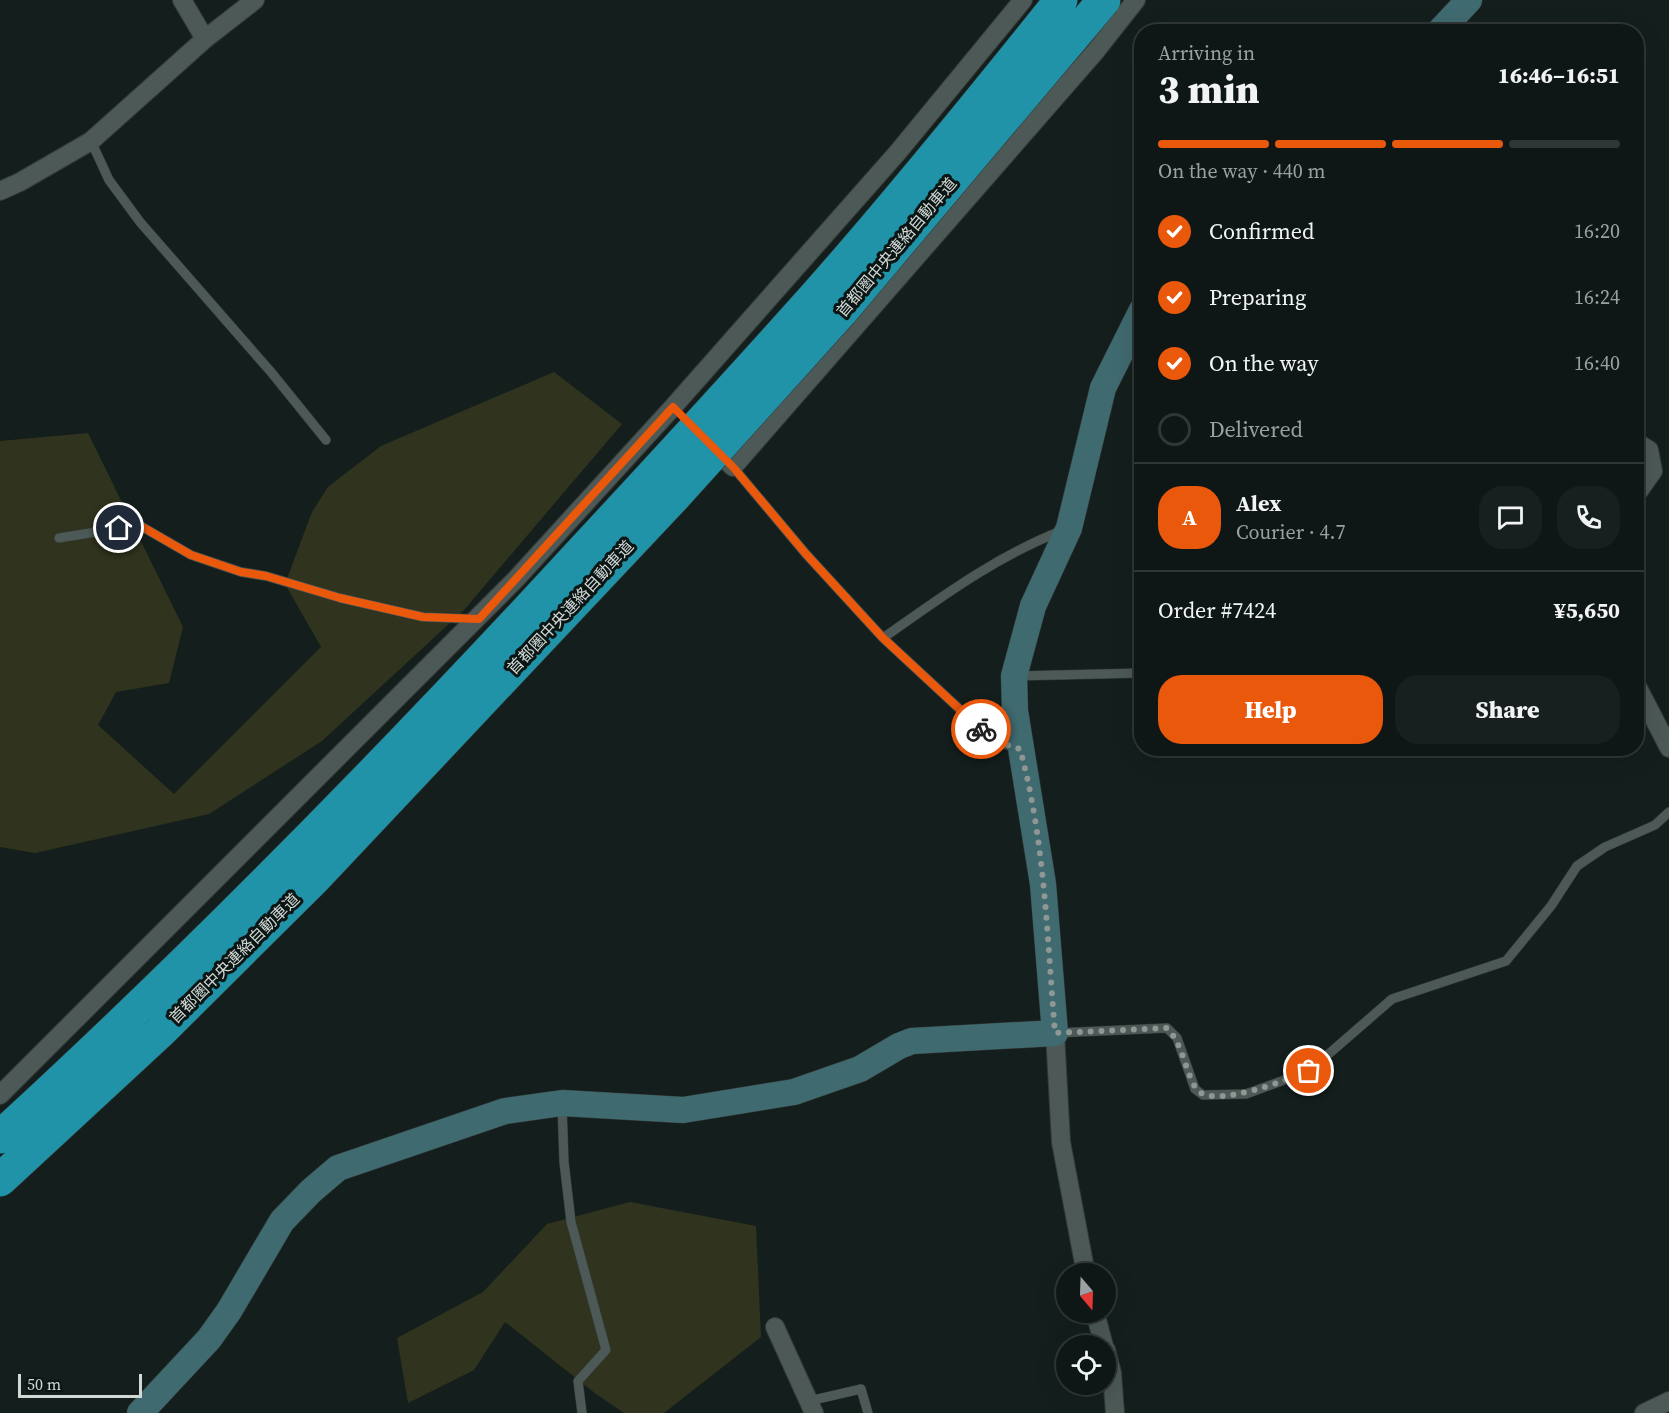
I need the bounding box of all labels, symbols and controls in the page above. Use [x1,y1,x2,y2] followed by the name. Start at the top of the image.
[1158,39,1255,67] text: Arriving in
[1498,60,1620,90] text: 16:46–16:51
[1158,63,1260,116] text: 3 min
[1158,157,1325,185] text: On the way · 440 m
[831,173,961,321] street label: 首都圏中央連絡自動車道
[1158,215,1191,248] icon: check
[1209,216,1314,246] text: Confirmed
[1574,217,1620,245] text: 16:20
[1158,281,1191,314] icon: check
[1209,282,1306,312] text: Preparing
[1574,283,1620,311] text: 16:24
[1158,347,1191,380] icon: check
[1209,348,1318,378] text: On the way
[1574,349,1620,377] text: 16:40
[1209,414,1303,444] text: Delivered
[1479,486,1542,549] button: chat
[1557,486,1620,549] button: phone
[1236,488,1281,518] text: Alex
[93,502,144,553] pin
[1182,502,1197,532] text: A
[102,511,135,544] icon: home
[1236,518,1345,546] text: Courier · 4.7
[502,535,638,679] street label: 首都圏中央連絡自動車道
[1158,595,1276,625] text: Order #7424
[1554,595,1620,625] text: ¥5,650
[1158,675,1383,744] button: Help
[1395,675,1620,744] button: Share
[951,699,1011,759] courier
[965,713,998,746] icon: bike
[164,888,304,1028] street label: 首都圏中央連絡自動車道
[1283,1045,1334,1096] pin
[1292,1054,1325,1087] icon: bag
[1056,1263,1116,1323] north arrow
[1056,1263,1116,1395] map controls
[1056,1335,1116,1395] button: locate
[18,1371,142,1398] scale bar
[27,1373,61,1395] text: 50 m

